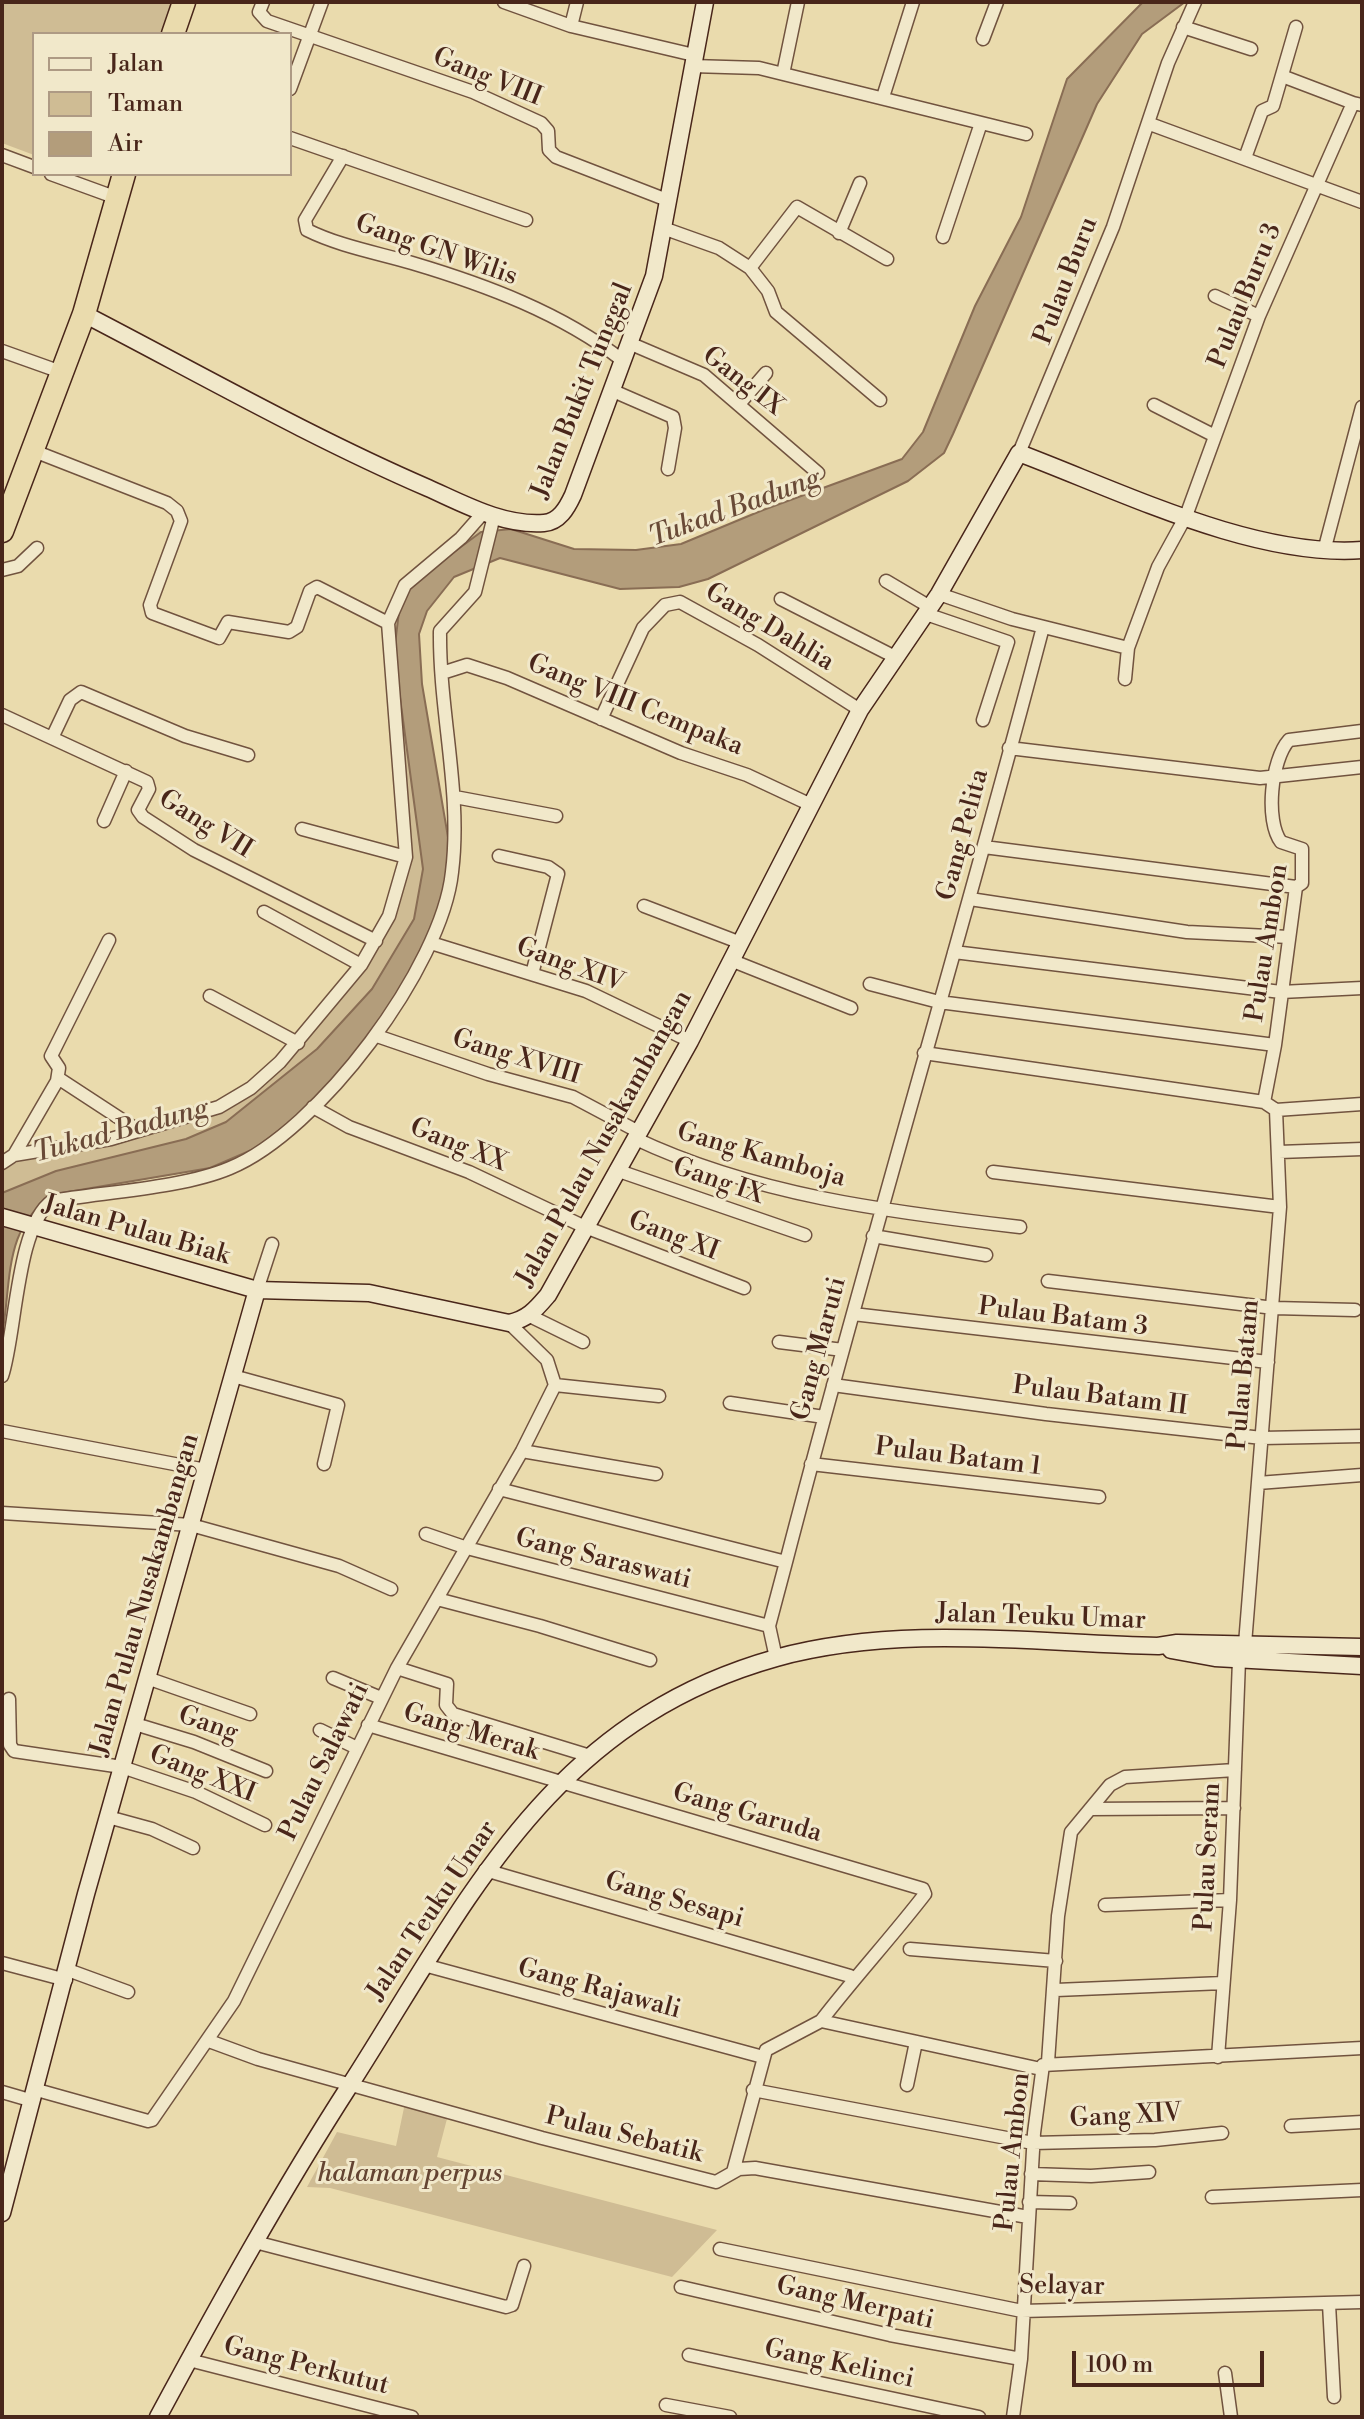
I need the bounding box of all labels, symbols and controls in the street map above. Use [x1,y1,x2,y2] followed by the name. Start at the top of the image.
[32,32,292,176] legend
[428,42,546,114] street label: Gang VIII
[108,49,164,79] text: Jalan
[108,89,183,119] text: Taman
[108,129,143,159] text: Air
[351,209,521,293] street label: Gang GN Wilis
[1028,213,1106,349] street label: Pulau Buru
[1203,219,1289,373] street label: Pulau Buru 3
[526,279,640,503] street label: Jalan Bukit Tunggal
[695,341,789,423] street label: Gang IX
[645,462,825,556] water label: Tukad Badung
[699,577,839,679] street label: Gang Dahlia
[523,649,747,763] street label: Gang VIII Cempaka
[932,766,996,904] street label: Gang Pelita
[152,784,258,866] street label: Gang VII
[1240,862,1296,1024] street label: Pulau Ambon
[512,932,628,1000] street label: Gang XIV
[510,985,700,1293] street label: Jalan Pulau Nusakambangan
[448,1024,584,1092] street label: Gang XVIII
[30,1092,212,1172] water label: Tukad Badung
[405,1112,511,1180] street label: Gang XX
[673,1117,849,1195] street label: Gang Kamboja
[668,1152,768,1212] street label: Gang IX
[39,1189,233,1273] street label: Jalan Pulau Biak
[624,1206,722,1268] street label: Gang XI
[786,1274,854,1424] street label: Gang Maruti
[976,1292,1150,1344] street label: Pulau Batam 3
[1223,1299,1267,1451] street label: Pulau Batam
[1011,1371,1189,1423] street label: Pulau Batam II
[85,1430,207,1760] street label: Jalan Pulau Nusakambangan
[873,1432,1043,1484] street label: Pulau Batam 1
[512,1523,694,1597] street label: Gang Saraswati
[936,1599,1146,1637] street label: Jalan Teuku Umar
[273,1678,377,1846] street label: Pulau Salawati
[399,1698,543,1768] street label: Gang Merak
[174,1700,242,1750] street label: Gang
[144,1740,260,1810] street label: Gang XXI
[669,1778,825,1850] street label: Gang Garuda
[1190,1782,1228,1932] street label: Pulau Seram
[361,1815,505,2007] street label: Jalan Teuku Umar
[601,1866,747,1936] street label: Gang Sesapi
[514,1953,684,2027] street label: Gang Rajawali
[990,2071,1038,2233] street label: Pulau Ambon
[1069,2098,1183,2136] street label: Gang XIV
[542,2101,706,2171] street label: Pulau Sebatik
[318,2159,502,2191] park label: halaman perpus
[773,2271,937,2337] street label: Gang Merpati
[1019,2271,1105,2303] street label: Selayar
[220,2331,392,2403] street label: Gang Perkutut
[761,2334,917,2396] street label: Gang Kelinci
[1076,2335,1268,2385] scale bar
[1086,2350,1153,2380] text: 100 m

